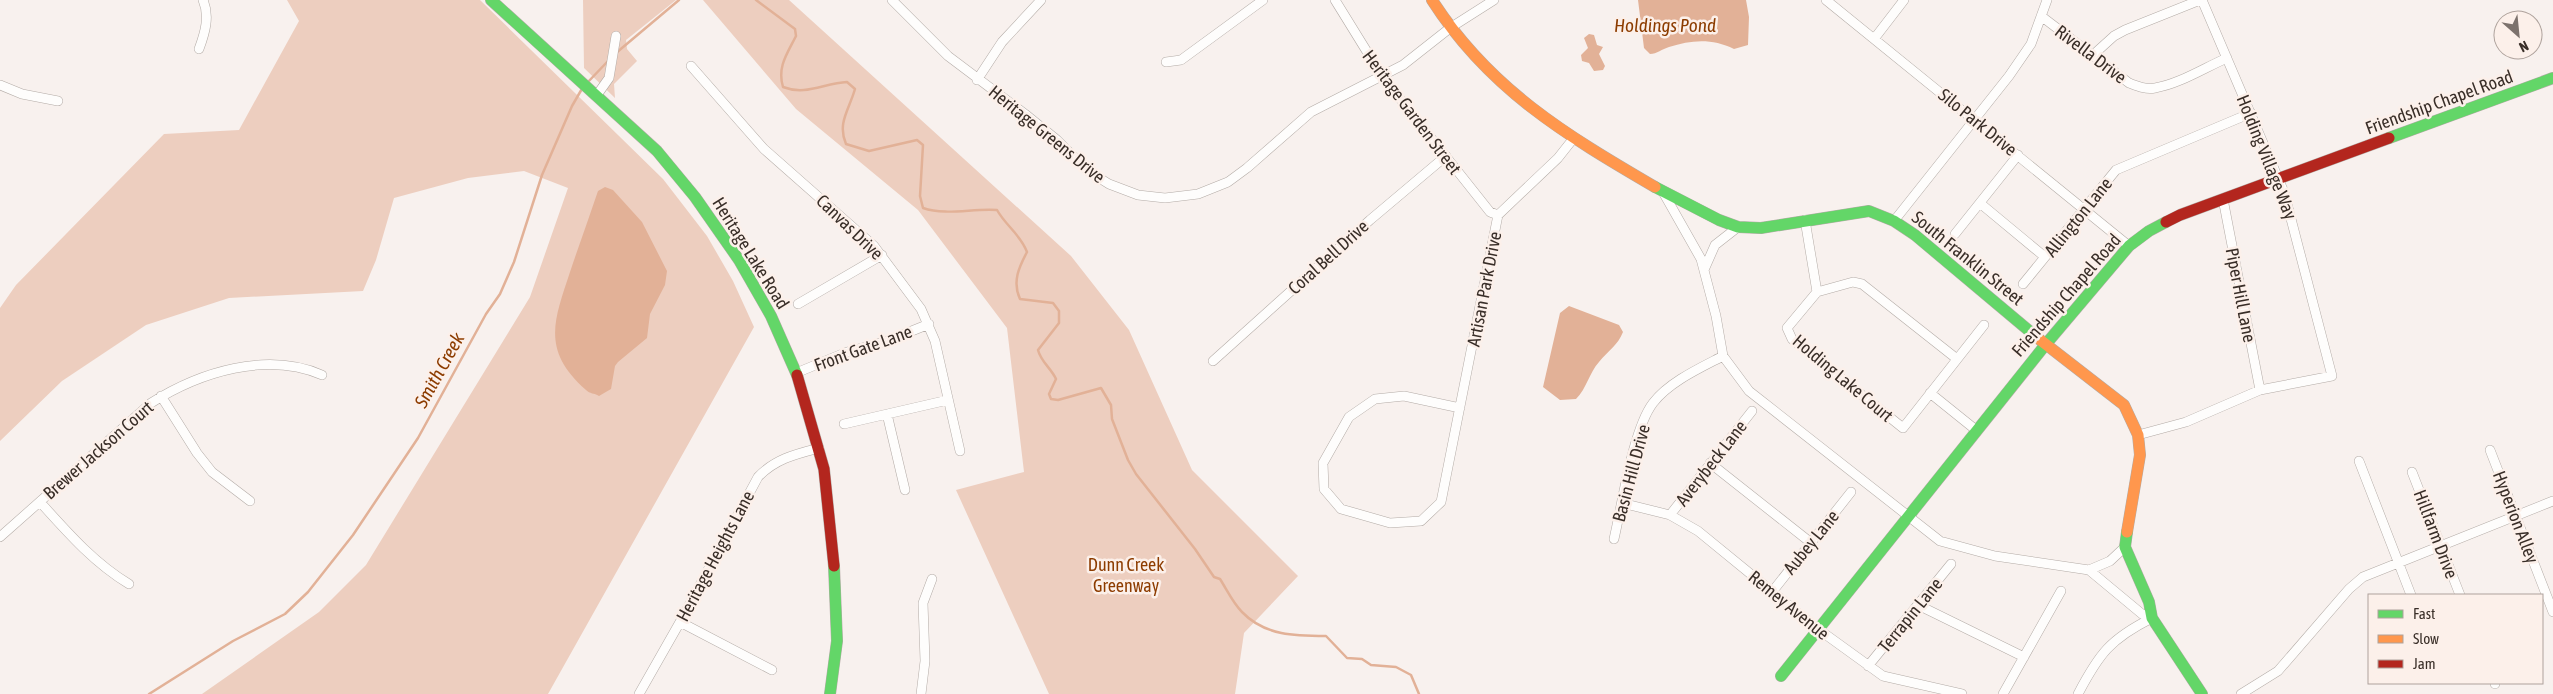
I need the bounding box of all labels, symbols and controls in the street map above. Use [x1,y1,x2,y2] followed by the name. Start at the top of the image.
[2493,10,2543,60] north arrow
[1614,14,1716,36] water label: Holdings Pond
[2051,20,2131,88] street label: Rivella Drive
[2517,38,2531,56] text: N
[1358,46,1466,178] street label: Heritage Garden Street
[2362,66,2516,138] street label: Friendship Chapel Road
[985,81,1109,187] street label: Heritage Greens Drive
[1935,84,2021,160] street label: Silo Park Drive
[2232,92,2302,222] street label: Holding Village Way
[2040,173,2116,261] street label: Allington Lane
[812,190,888,264] street label: Canvas Drive
[708,193,794,313] street label: Heritage Lake Road
[1908,207,2028,309] street label: South Franklin Street
[1284,215,1372,299] street label: Coral Bell Drive
[2007,229,2125,361] street label: Friendship Chapel Road
[1463,230,1505,348] street label: Artisan Park Drive
[2222,246,2260,344] street label: Piper Hill Lane
[811,321,915,375] street label: Front Gate Lane
[409,328,469,412] water label: Smith Creek
[1789,330,1897,426] street label: Holding Lake Court
[39,397,157,503] street label: Brewer Jackson Court
[1671,416,1751,510] street label: Averybeck Lane
[1608,422,1654,524] street label: Basin Hill Drive
[2489,468,2543,566] street label: Hyperion Alley
[672,487,758,625] street label: Heritage Heights Lane
[2410,487,2462,581] street label: Hillfarm Drive
[1779,506,1843,578] street label: Aubey Lane
[1088,554,1164,596] park label: Dunn Creek Greenway
[1744,566,1834,644] street label: Remey Avenue
[1874,574,1946,656] street label: Terrapin Lane
[2368,594,2543,684] legend
[2413,605,2435,622] text: Fast
[2413,630,2439,647] text: Slow
[2413,655,2436,672] text: Jam

